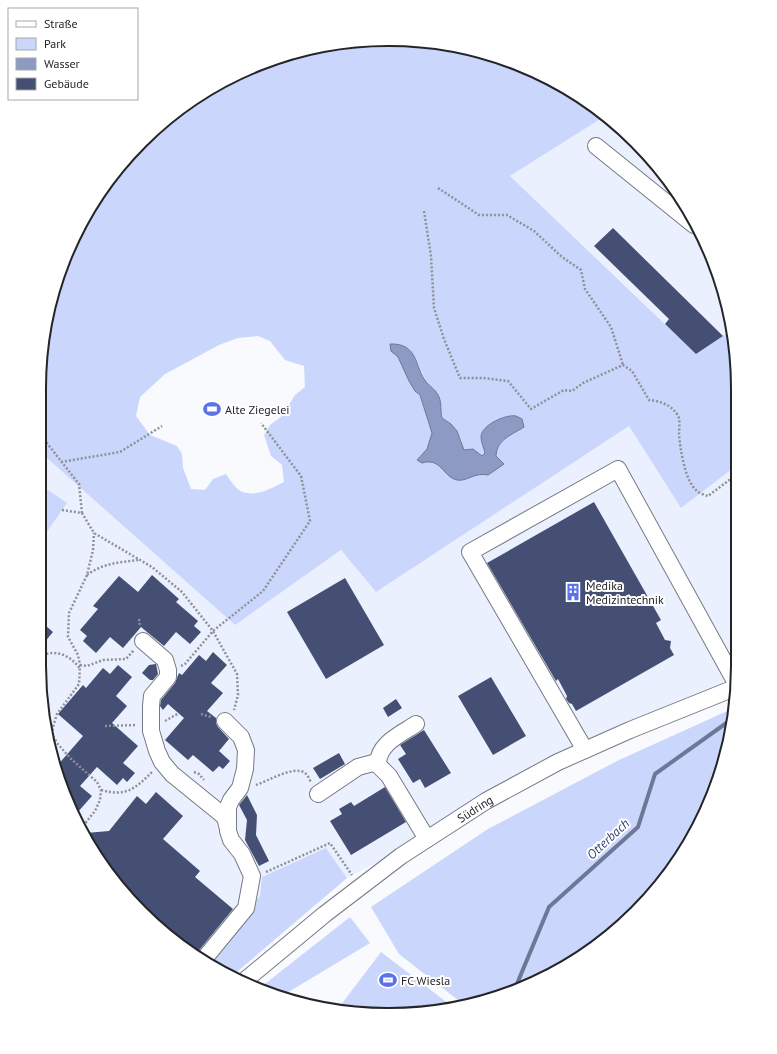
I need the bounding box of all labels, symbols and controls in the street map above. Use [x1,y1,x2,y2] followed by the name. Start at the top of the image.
[8,8,138,100] legend
[44,16,78,31] text: Straße
[44,36,66,51] text: Park
[44,56,80,71] text: Wasser
[44,76,89,91] text: Gebäude
[202,399,222,419] sports icon: Alte Ziegelei
[225,402,290,417] place label: Alte Ziegelei
[586,578,664,607] place label: Medika Medizintechnik
[563,582,583,602] building icon: Medika Medizintechnik
[454,791,495,825] street label: Südring
[583,815,633,863] water label: Otterbach
[378,970,398,990] sports icon: FC Wiesla
[401,973,450,988] place label: FC Wiesla

